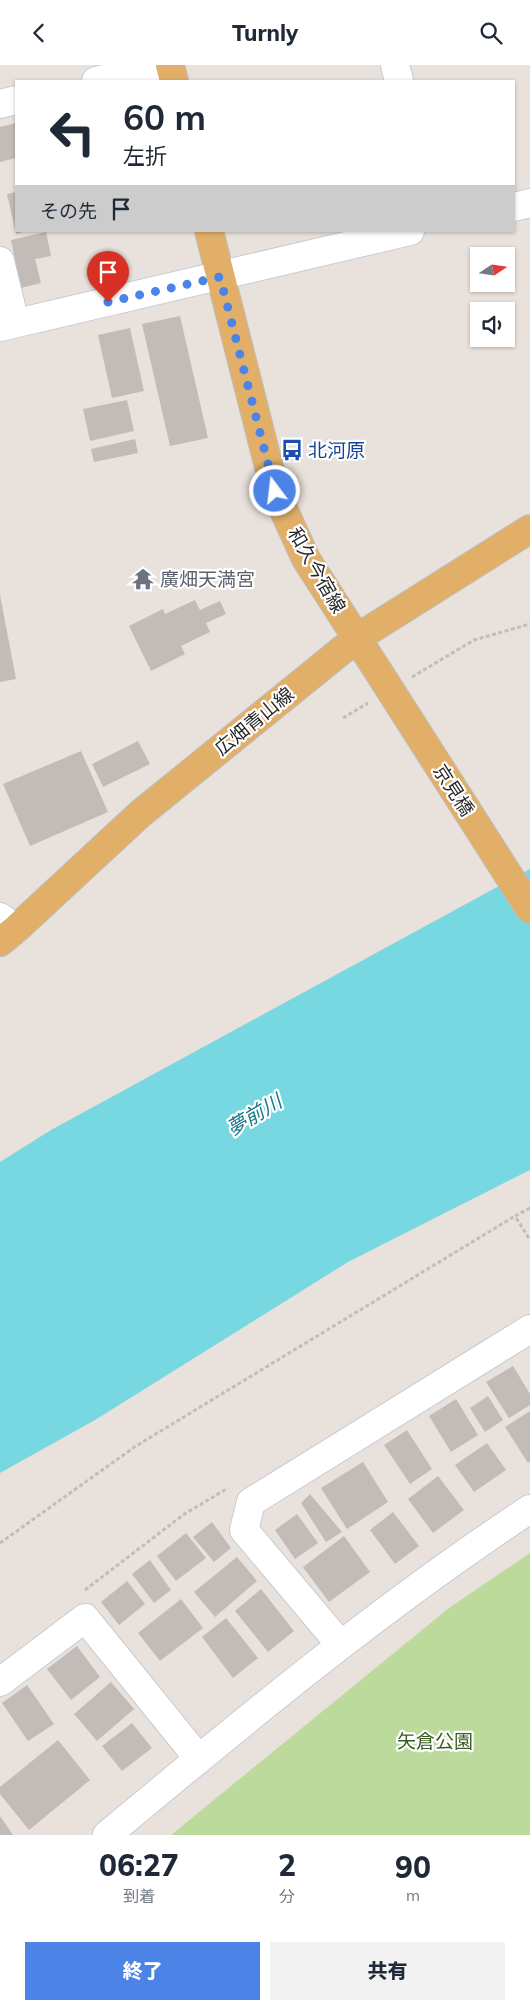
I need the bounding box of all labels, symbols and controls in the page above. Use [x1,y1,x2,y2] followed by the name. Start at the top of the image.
[25,19,53,47] icon: back
[232,19,298,47] text: Turnly
[477,19,505,47] icon: search
[123,95,206,139] text: 60 m
[40,100,105,165] icon: left
[123,142,167,170] text: 左折
[107,195,135,223] icon: arrive
[40,199,97,223] text: その先
[470,247,515,293] north arrow
[470,247,515,347] map controls
[87,251,129,302] pin
[94,258,122,286] icon: arrive
[470,302,515,347] button: sound
[279,437,305,463] bus stop icon: 北河原
[308,438,365,462] place label: 北河原
[248,464,300,516] position arrow
[283,523,351,617] street label: 和久今宿線
[130,566,156,592] temple icon: 廣畑天満宮
[160,567,255,591] place label: 廣畑天満宮
[210,682,298,760] street label: 広畑青山線
[428,760,480,820] street label: 京見橋
[222,1087,288,1141] water label: 夢前川
[397,1729,473,1753] park label: 矢倉公園
[99,1846,179,1884] text: 06:27
[278,1846,296,1884] text: 2
[395,1848,431,1886] text: 90
[406,1885,420,1905] text: m
[123,1886,155,1906] text: 到着
[279,1886,295,1906] text: 分
[25,1942,260,2000] button: 終了
[270,1942,505,2000] button: 共有

